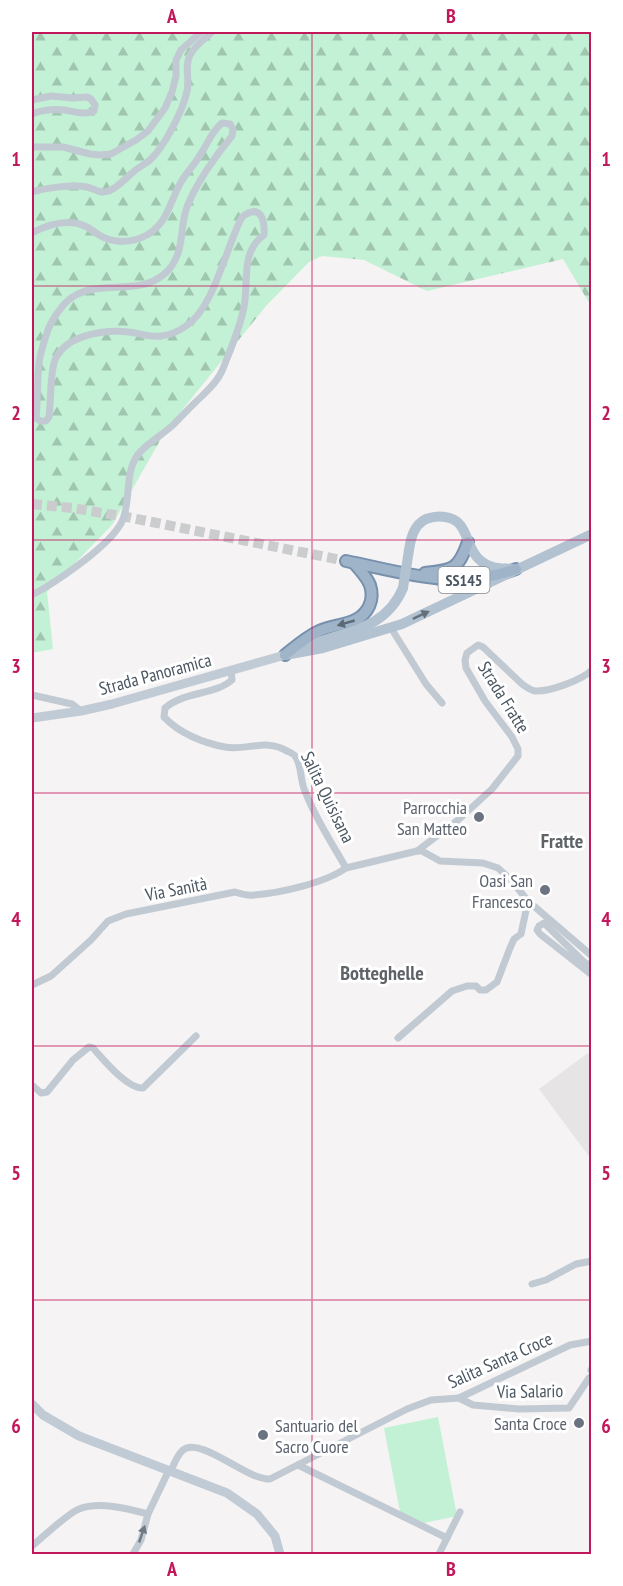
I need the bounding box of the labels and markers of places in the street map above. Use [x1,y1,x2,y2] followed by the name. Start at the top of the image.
[397,796,467,840] place label: Parrocchia San Matteo
[472,810,486,824] marker: Parrocchia San Matteo
[472,869,533,913] place label: Oasi San Francesco
[538,883,552,897] marker: Oasi San Francesco
[494,1412,567,1435] place label: Santa Croce
[275,1414,358,1458] place label: Santuario del Sacro Cuore
[572,1416,586,1430] marker: Santa Croce
[256,1428,270,1442] marker: Santuario del Sacro Cuore

